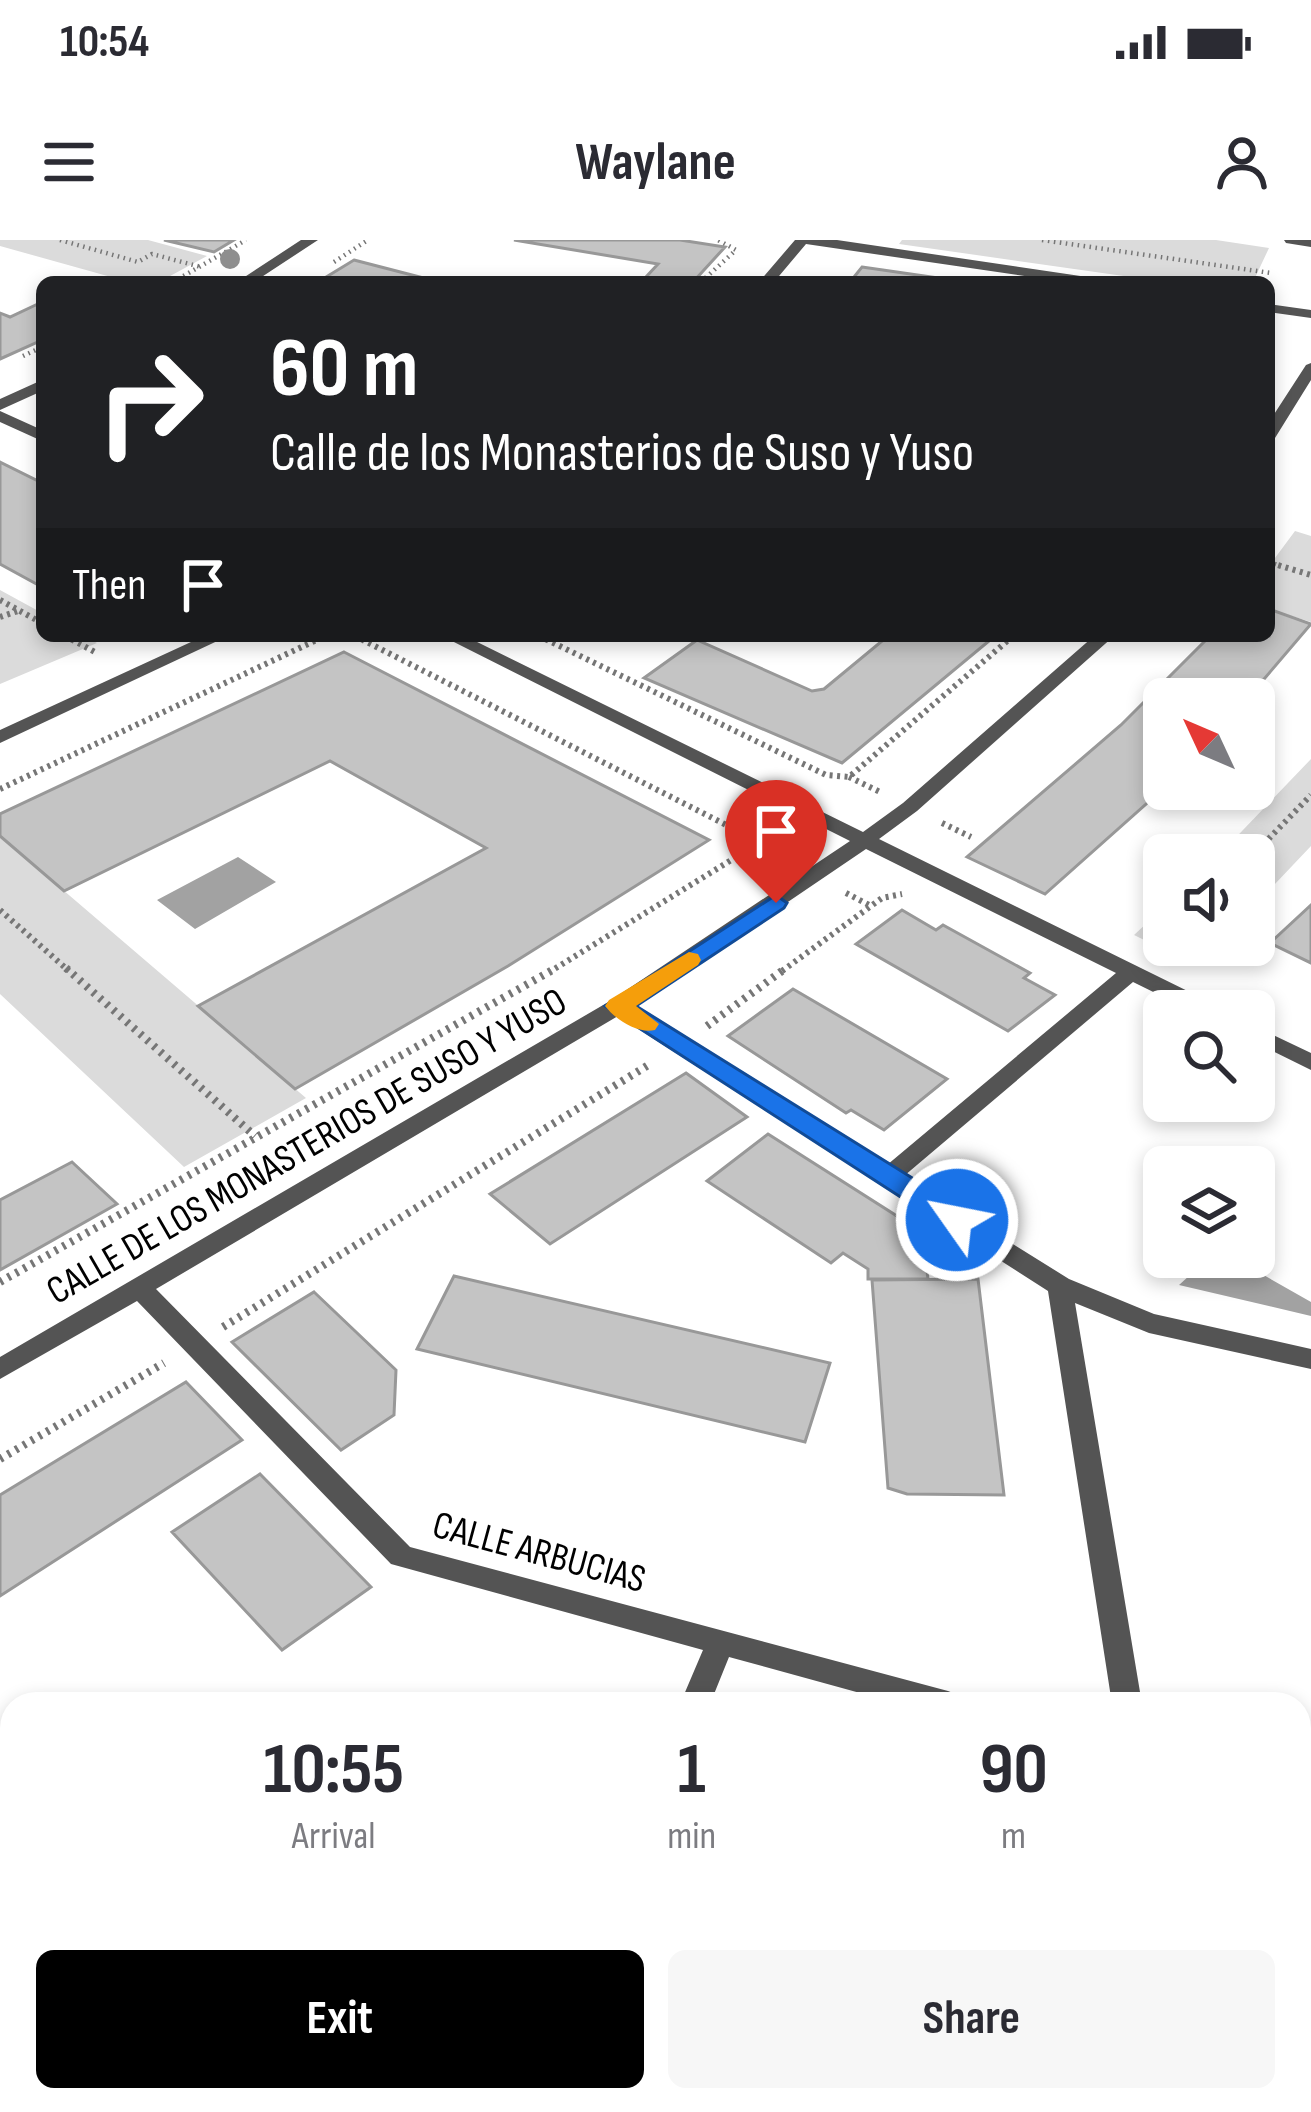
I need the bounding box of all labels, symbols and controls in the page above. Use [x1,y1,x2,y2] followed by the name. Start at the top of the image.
[60,15,149,70] text: 10:54
[36,129,102,195] icon: menu
[1209,129,1275,195] icon: person
[575,130,736,195] text: Waylane
[270,319,418,420] text: 60 m
[72,324,228,480] icon: right
[270,421,974,486] text: Calle de los Monasterios de Suso y Yuso
[170,552,236,618] icon: arrive
[72,558,146,613] text: Then
[1143,678,1275,810] north arrow
[1143,678,1275,1278] map controls
[725,780,827,903] pin
[743,798,809,864] icon: arrive
[1143,834,1275,966] button: sound
[39,979,575,1315] street label: CALLE DE LOS MONASTERIOS DE SUSO Y YUSO
[1143,990,1275,1122] button: search
[1143,1146,1275,1278] button: layers
[894,1157,1020,1283] position arrow
[428,1502,650,1604] street label: CALLE ARBUCIAS
[263,1727,404,1814] text: 10:55
[678,1727,706,1814] text: 1
[979,1727,1048,1814] text: 90
[292,1813,376,1860] text: Arrival
[667,1813,716,1860] text: min
[1001,1813,1026,1860] text: m
[36,1950,644,2088] button: Exit
[668,1950,1275,2088] button: Share

